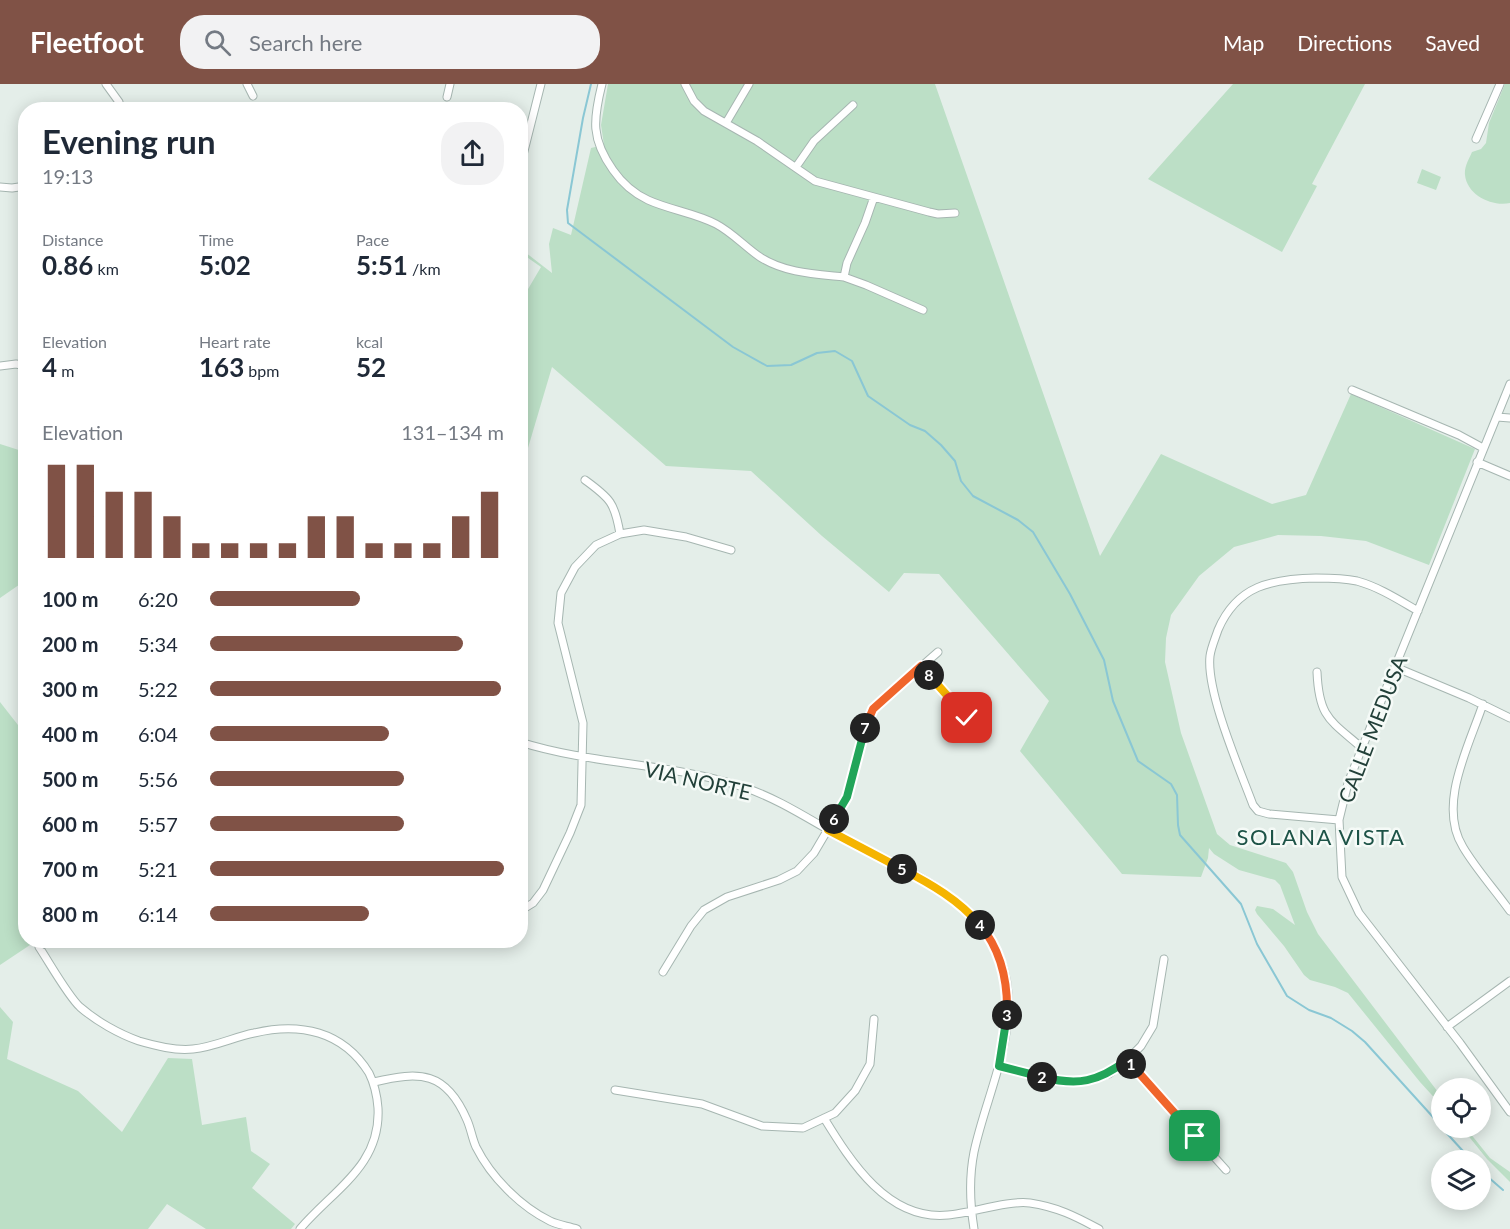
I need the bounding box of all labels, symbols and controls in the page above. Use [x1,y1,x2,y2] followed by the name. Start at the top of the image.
[180,15,600,69] search box
[30,25,144,59] text: Fleetfoot
[201,26,234,59] icon: search
[249,29,362,56] text: Search here
[1223,30,1264,55] text: Map
[1297,30,1392,55] text: Directions
[1425,30,1480,55] text: Saved
[42,121,216,161] text: Evening run
[441,122,504,185] button: share
[42,164,93,188] text: 19:13
[42,230,103,249] text: Distance
[199,230,234,249] text: Time
[356,230,389,249] text: Pace
[42,249,93,281] text: 0.86
[199,249,251,281] text: 5:02
[356,249,408,281] text: 5:51
[93,259,119,278] text: km
[408,259,441,278] text: /km
[42,332,107,351] text: Elevation
[199,332,271,351] text: Heart rate
[356,332,383,351] text: kcal
[42,351,57,383] text: 4
[199,351,244,383] text: 163
[356,351,386,383] text: 52
[57,361,74,380] text: m
[244,361,279,380] text: bpm
[42,420,123,444] text: Elevation
[401,420,504,444] text: 131–134 m
[42,587,98,611] text: 100 m
[138,587,178,611] text: 6:20
[42,632,98,656] text: 200 m
[138,632,178,656] text: 5:34
[1332,651,1412,806] street label: CALLE MEDUSA
[914,660,944,690] pin: 8
[924,665,934,684] text: 8
[42,677,98,701] text: 300 m
[138,677,178,701] text: 5:22
[941,692,992,743] pin
[950,701,983,734] icon: check
[850,713,880,743] pin: 7
[860,718,870,737] text: 7
[42,722,98,746] text: 400 m
[138,722,178,746] text: 6:04
[642,756,754,804] street label: VIA NORTE
[42,767,98,791] text: 500 m
[138,767,178,791] text: 5:56
[819,804,849,834] pin: 6
[829,809,839,828] text: 6
[42,812,98,836] text: 600 m
[138,812,178,836] text: 5:57
[1237,823,1405,850] district label: SOLANA VISTA
[887,854,917,884] pin: 5
[42,857,98,881] text: 700 m
[138,857,178,881] text: 5:21
[897,859,907,878] text: 5
[42,902,98,926] text: 800 m
[138,902,178,926] text: 6:14
[965,910,995,940] pin: 4
[975,915,985,934] text: 4
[992,1000,1022,1030] pin: 3
[1002,1005,1012,1024] text: 3
[1116,1049,1146,1079] pin: 1
[1126,1054,1136,1073] text: 1
[1027,1062,1057,1092] pin: 2
[1037,1067,1047,1086] text: 2
[1431,1078,1491,1210] map controls
[1431,1078,1491,1138] button: locate
[1169,1110,1220,1161] pin
[1178,1119,1211,1152] icon: arrive
[1431,1150,1491,1210] button: layers

